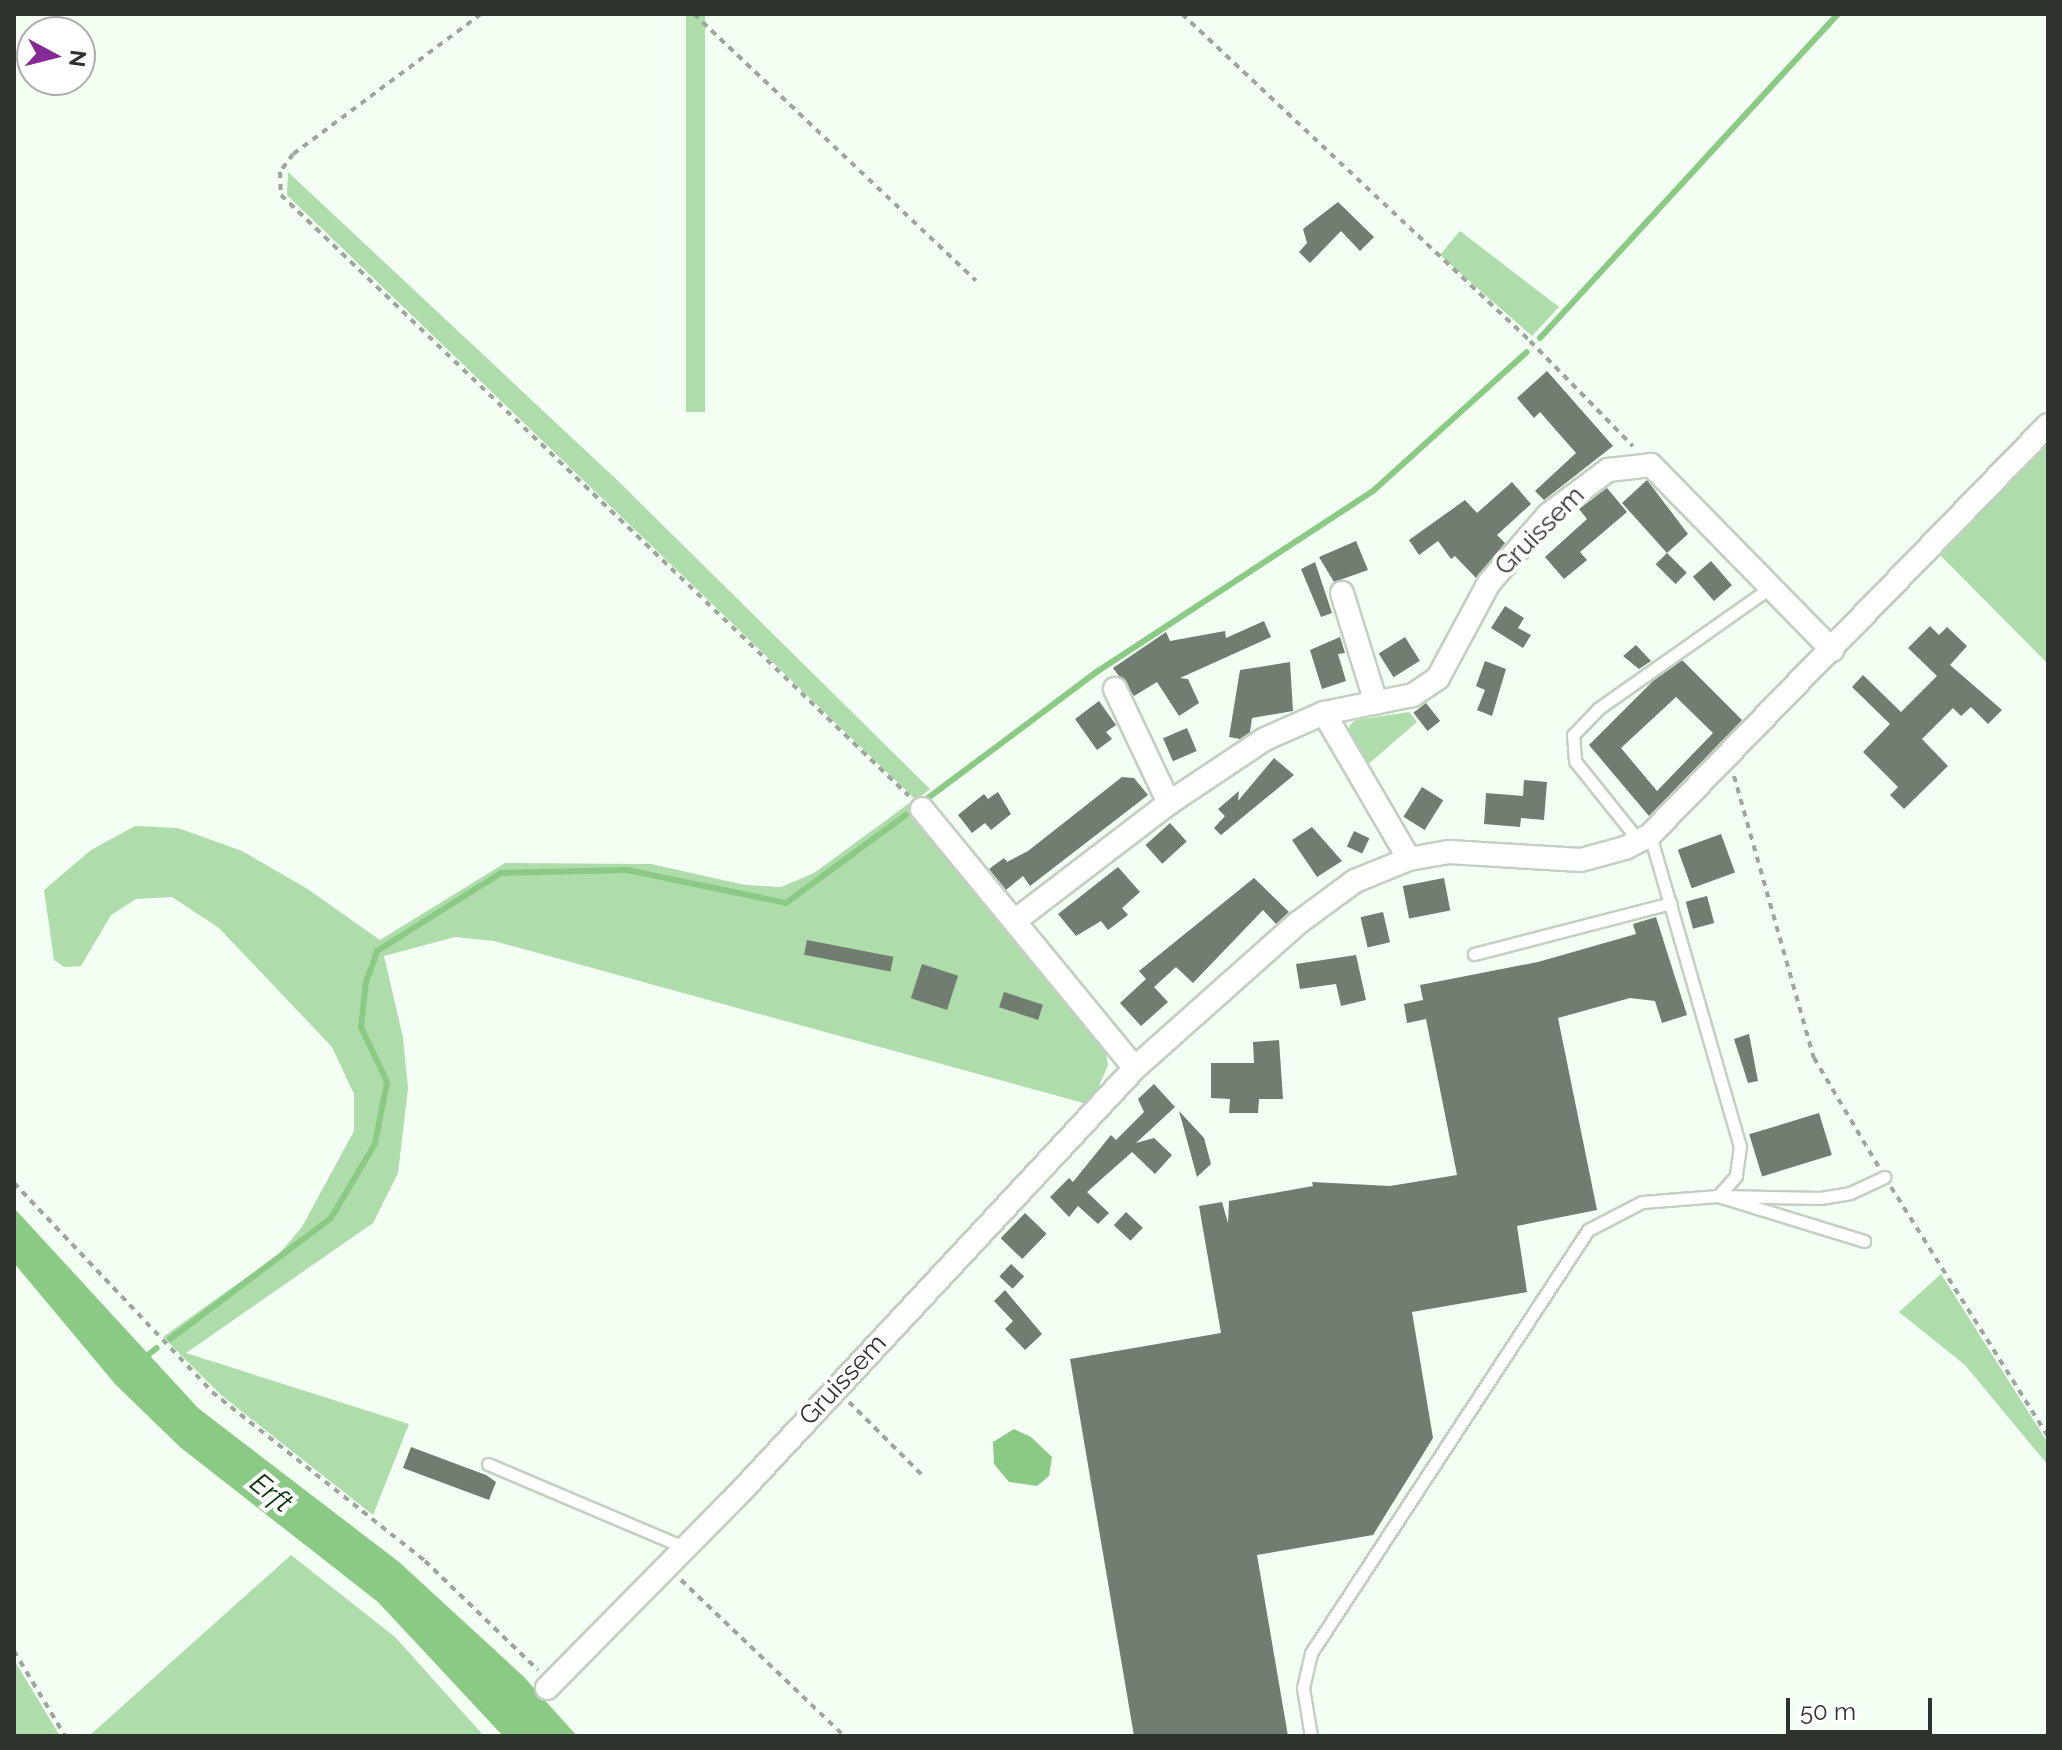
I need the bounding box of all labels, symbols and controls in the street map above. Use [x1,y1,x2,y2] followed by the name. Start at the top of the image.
[16,16,96,96] north arrow
[64,49,92,69] text: N
[1489,480,1591,582] street label: Gruissem
[793,1328,893,1432] street label: Gruissem
[243,1466,299,1520] water label: Erft
[1790,1682,1936,1732] scale bar
[1800,1697,1856,1726] text: 50 m

